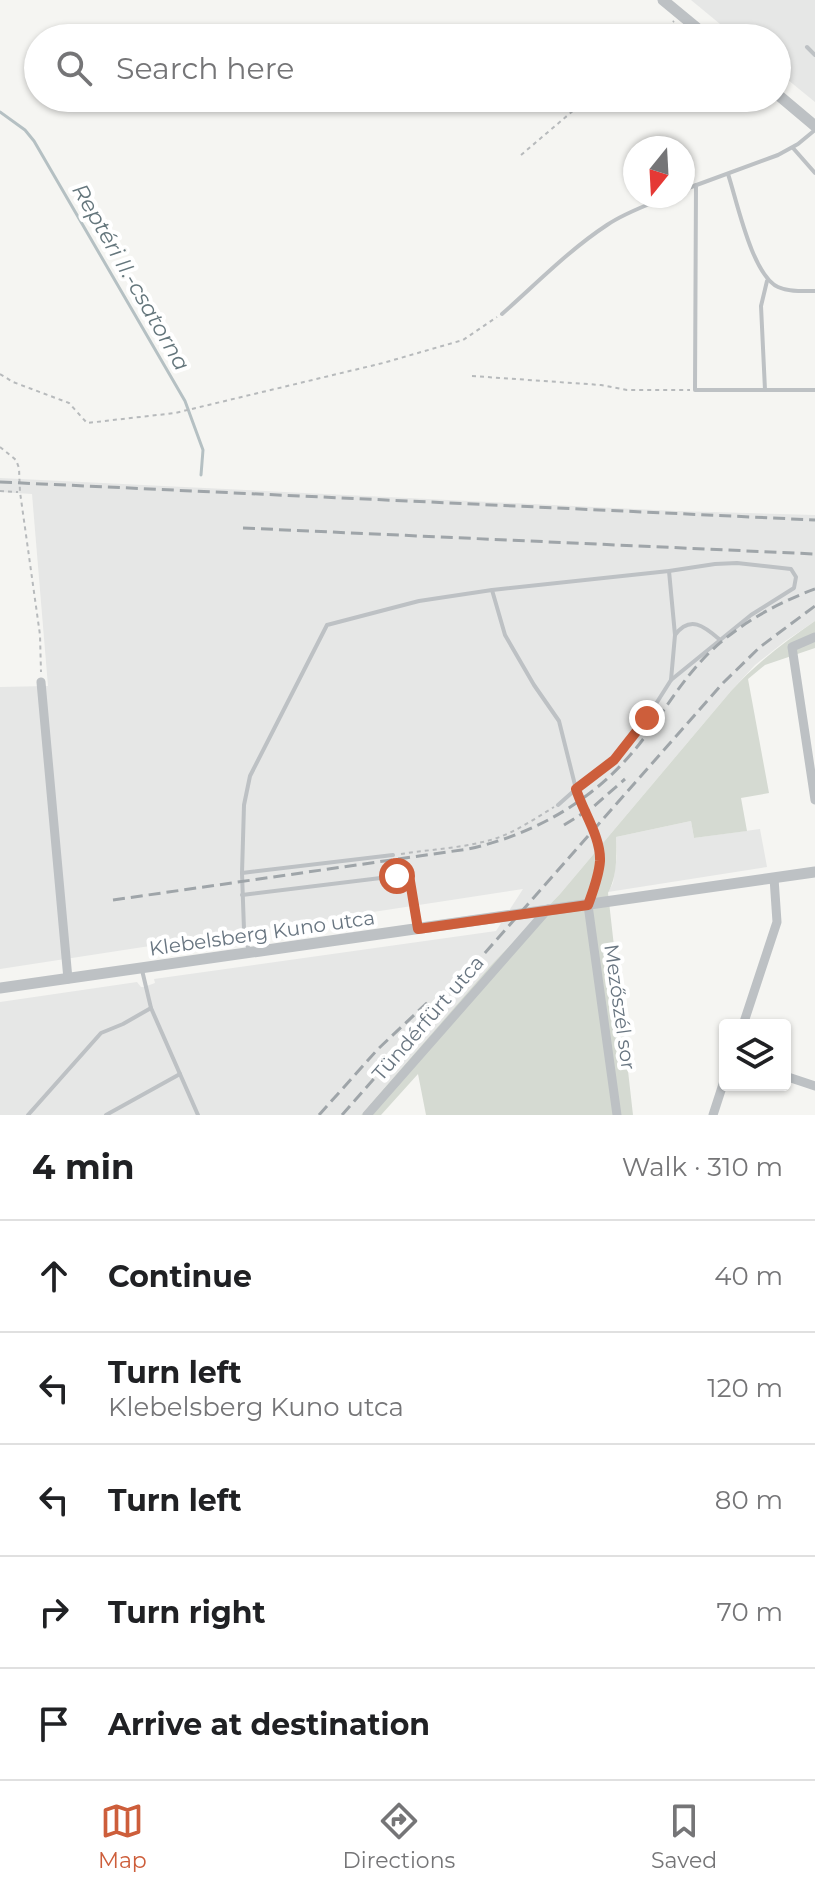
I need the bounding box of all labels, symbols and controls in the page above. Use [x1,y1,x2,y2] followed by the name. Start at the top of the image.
[24,24,791,112] search box
[52,46,96,90] icon: search
[116,50,294,87] text: Search here
[623,136,695,208] north arrow
[66,179,196,375] water label: Reptéri II.-csatorna
[629,700,665,736] route end
[379,858,415,894] route start
[148,905,376,961] street label: Klebelsberg Kuno utca
[599,943,641,1071] street label: Mezőszél sor
[367,951,489,1085] street label: Tündérfürt utca
[719,1019,791,1091] map controls
[719,1019,791,1091] button: layers
[32,1146,134,1188] text: 4 min
[622,1151,783,1183] text: Walk · 310 m
[32,1254,76,1298] icon: ahead
[108,1258,252,1295] text: Continue
[714,1260,783,1292] text: 40 m
[108,1354,241,1391] text: Turn left
[32,1366,76,1410] icon: left
[707,1372,783,1404] text: 120 m
[108,1391,404,1423] text: Klebelsberg Kuno utca
[32,1478,76,1522] icon: left
[108,1482,241,1519] text: Turn left
[715,1484,783,1516] text: 80 m
[32,1590,76,1634] icon: right
[108,1594,265,1631] text: Turn right
[717,1596,783,1628] text: 70 m
[32,1702,76,1746] icon: arrive
[108,1706,430,1743] text: Arrive at destination
[98,1799,147,1874] tab: Map
[343,1799,455,1874] tab: Directions
[651,1799,717,1874] tab: Saved

